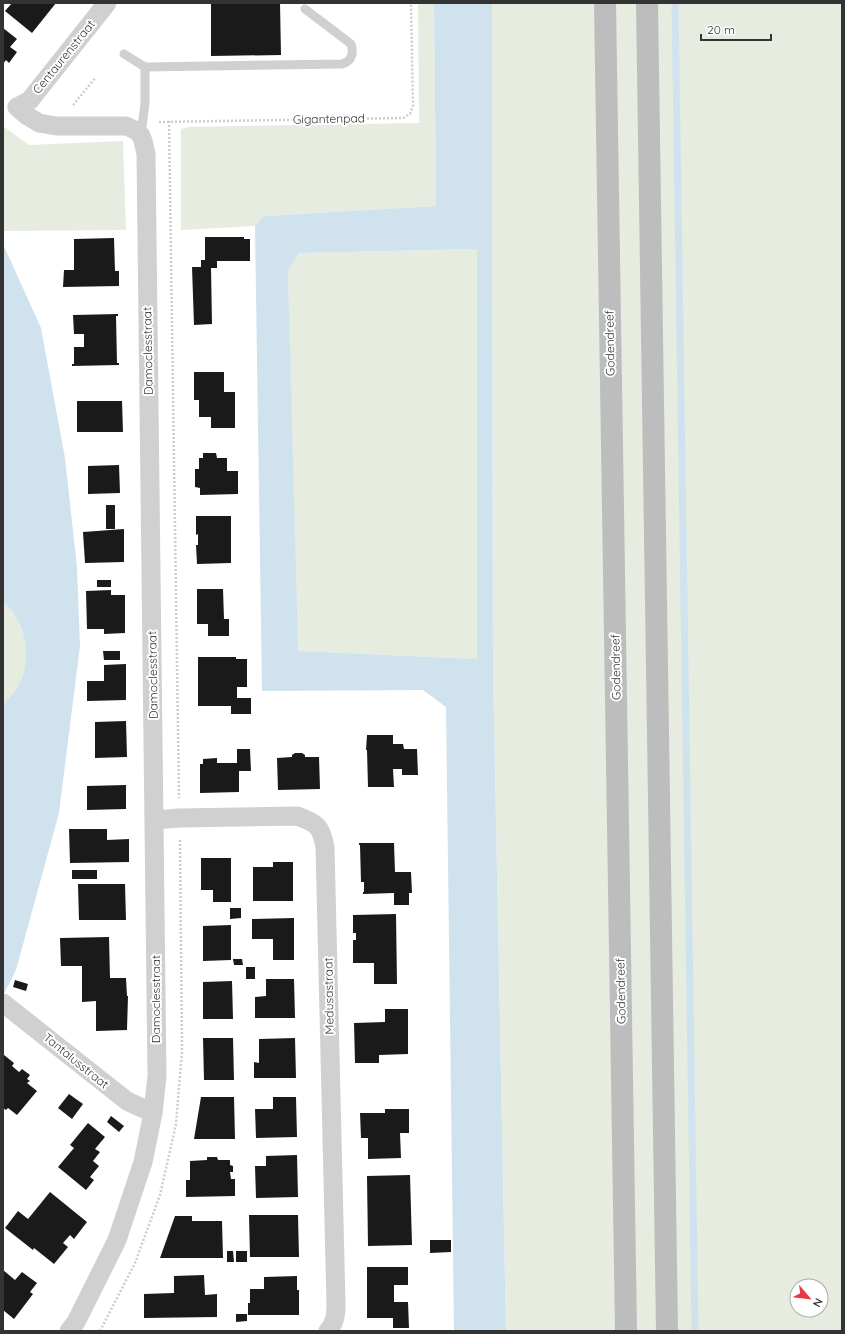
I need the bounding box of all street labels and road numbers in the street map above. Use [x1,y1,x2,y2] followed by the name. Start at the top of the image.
[29,17,98,97] street label: Centaurenstraat
[293,110,365,127] street label: Gigantenpad
[139,307,156,395] street label: Damoclesstraat
[601,309,618,376] street label: Godendreef
[144,631,161,719] street label: Damoclesstraat
[607,633,624,700] street label: Godendreef
[148,955,163,1043] street label: Damoclesstraat
[320,957,337,1035] street label: Medusastraat
[612,957,629,1024] street label: Godendreef
[41,1030,112,1092] street label: Tantalusstraat

